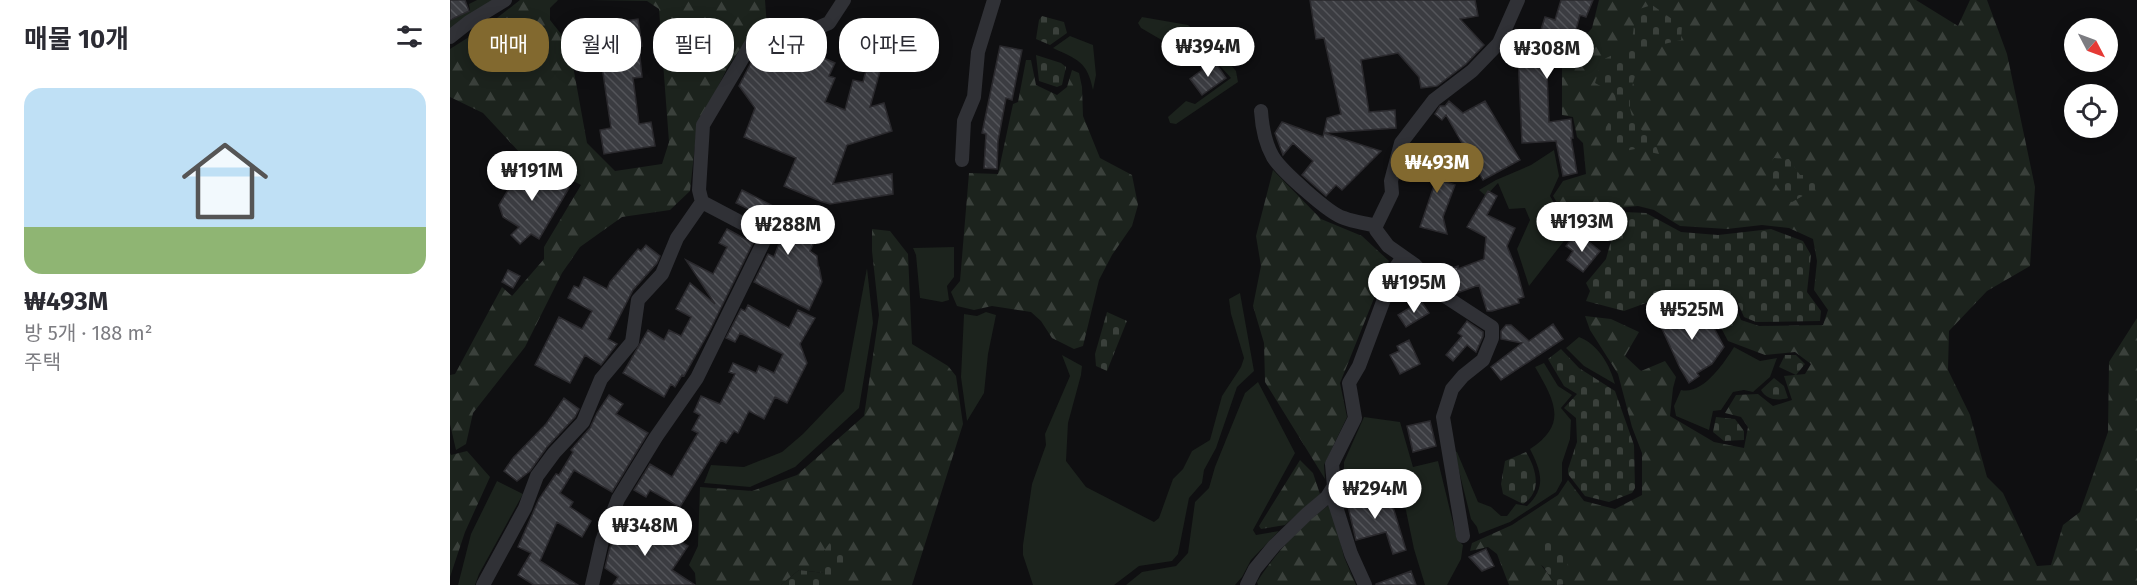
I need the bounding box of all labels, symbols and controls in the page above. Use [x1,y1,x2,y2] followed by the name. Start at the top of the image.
[468,18,549,72] chip: 매매
[561,18,641,72] chip: 월세
[653,18,734,72] chip: 필터
[746,18,827,72] chip: 신규
[839,18,939,72] chip: 아파트
[2064,18,2118,72] north arrow
[2064,18,2118,138] map controls
[393,20,426,53] icon: filters
[24,24,129,55] text: 매물 10개
[1166,27,1250,78] pin: ₩394M
[1505,29,1589,80] pin: ₩308M
[1175,34,1241,58] text: ₩394M
[1514,36,1580,60] text: ₩308M
[2064,84,2118,138] button: locate
[171,127,279,235] icon: home
[1395,143,1479,194] pin: ₩493M
[1405,150,1469,174] text: ₩493M
[490,151,574,202] pin: ₩191M
[501,158,563,182] text: ₩191M
[1540,202,1624,253] pin: ₩193M
[746,205,830,256] pin: ₩288M
[1550,209,1614,233] text: ₩193M
[755,212,821,236] text: ₩288M
[1372,263,1456,314] pin: ₩195M
[1382,270,1446,294] text: ₩195M
[24,286,108,317] text: ₩493M
[1650,290,1734,341] pin: ₩525M
[1660,297,1724,321] text: ₩525M
[24,321,153,345] text: 방 5개 · 188 m²
[24,350,61,374] text: 주택
[1333,469,1417,520] pin: ₩294M
[1342,476,1408,500] text: ₩294M
[603,506,687,557] pin: ₩348M
[612,513,678,537] text: ₩348M

